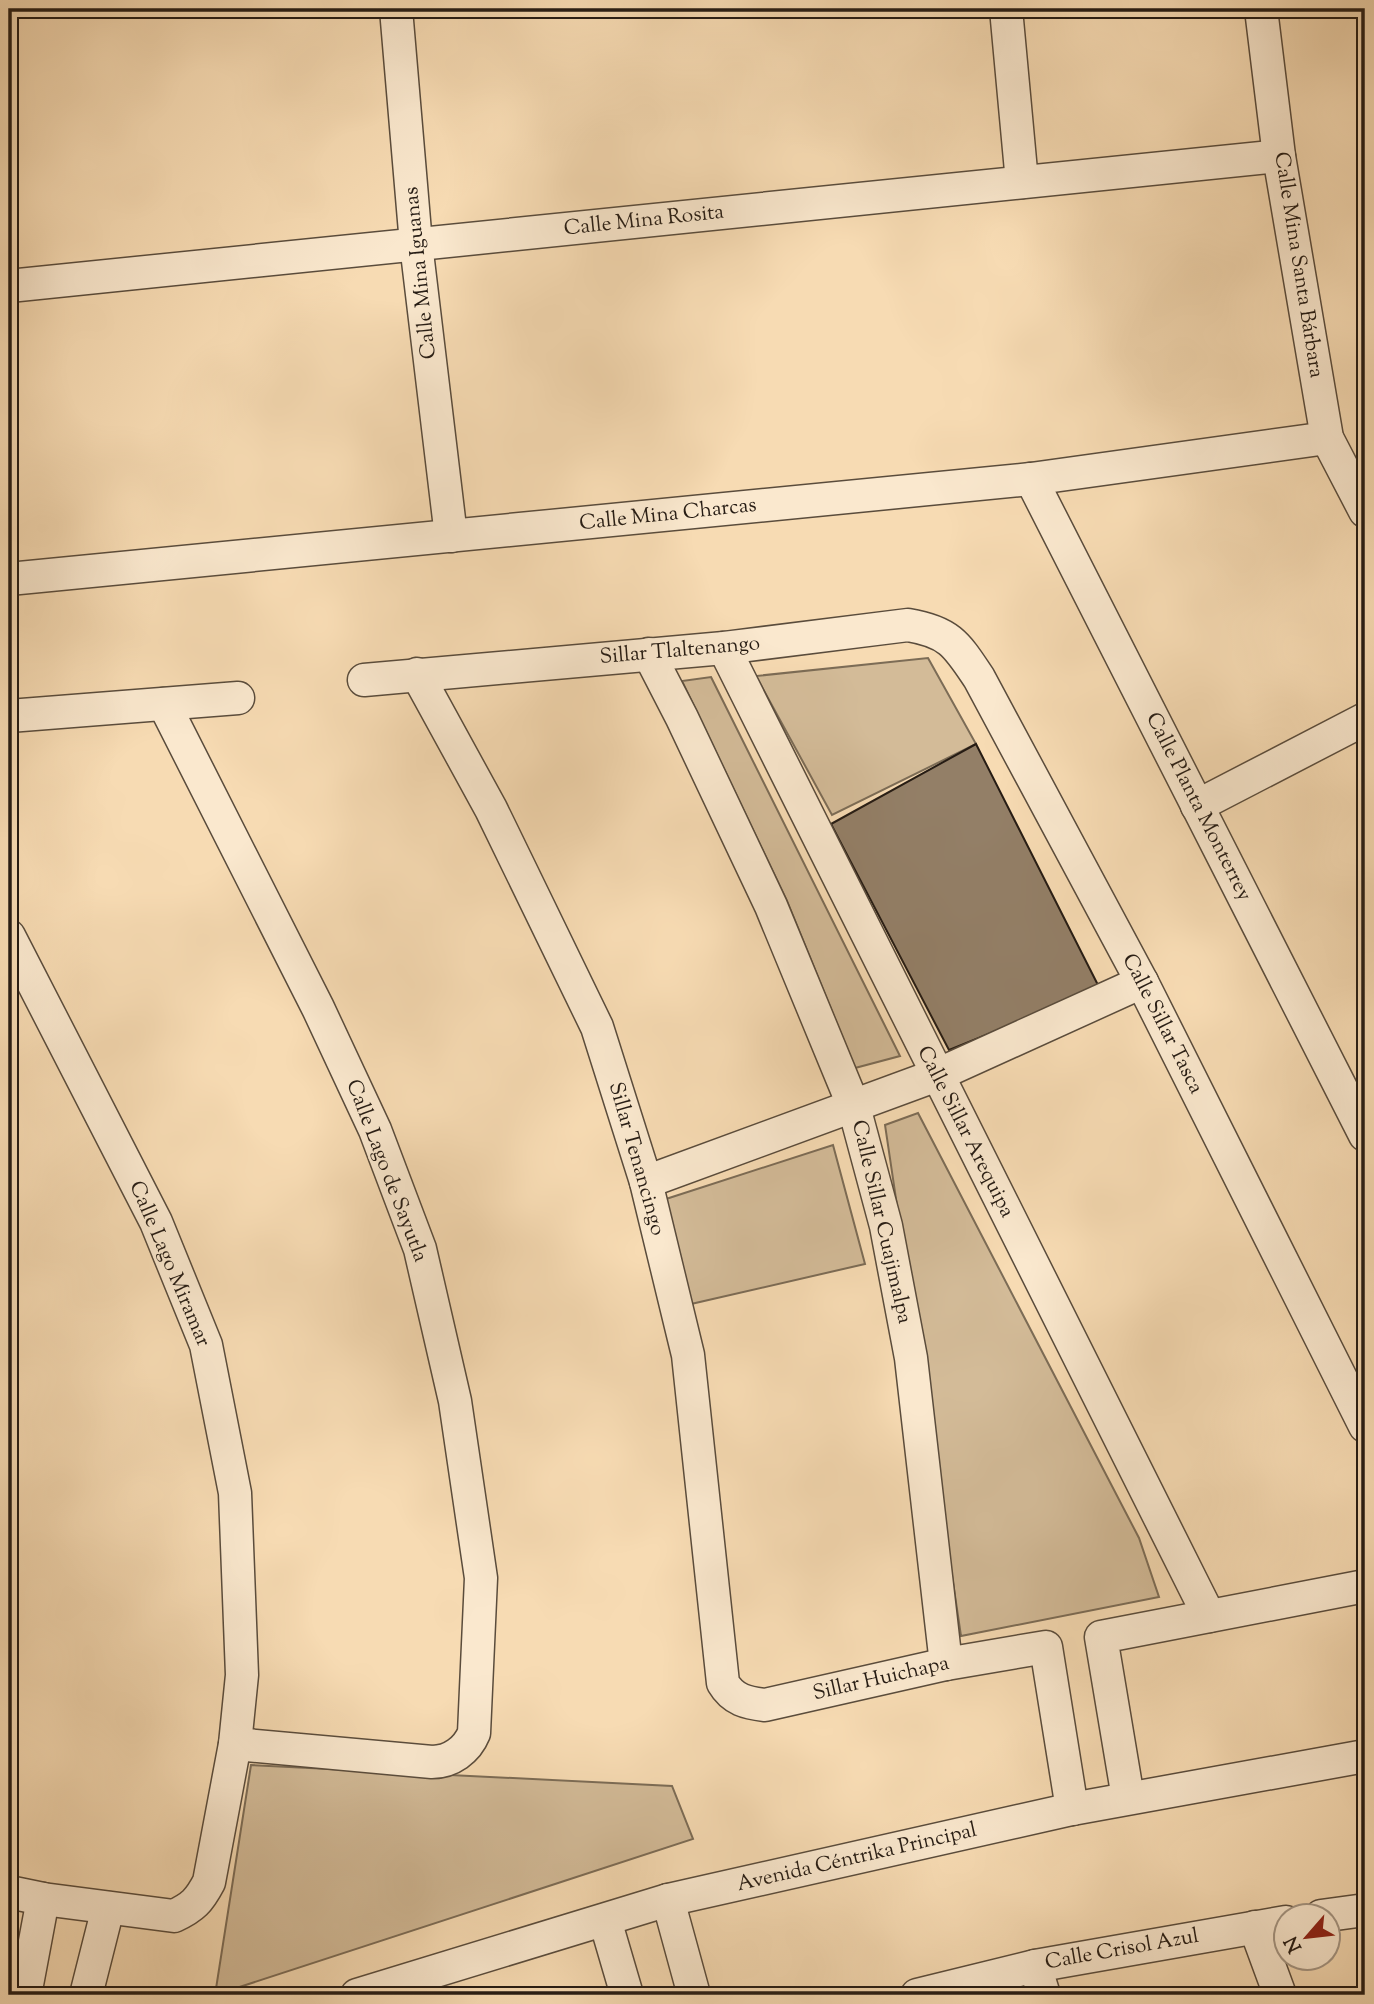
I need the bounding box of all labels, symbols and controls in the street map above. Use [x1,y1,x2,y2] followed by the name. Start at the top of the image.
[1265,150,1331,380] street label: Calle Mina Santa Bárbara
[397,185,445,361] street label: Calle Mina Iguanas
[562,198,726,244] street label: Calle Mina Rosita
[578,491,758,539] street label: Calle Mina Charcas
[599,629,761,673] street label: Sillar Tlaltenango
[1137,707,1259,907] street label: Calle Planta Monterrey
[1114,949,1210,1100] street label: Calle Sillar Tasca
[909,1041,1021,1223] street label: Calle Sillar Arequipa
[337,1075,435,1267] street label: Calle Lago de Sayutla
[600,1079,672,1239] street label: Sillar Tenancingo
[843,1117,919,1327] street label: Calle Sillar Cuajimalpa
[120,1176,218,1352] street label: Calle Lago Miramar
[810,1649,952,1709] street label: Sillar Huichapa
[734,1816,980,1900] street label: Avenida Céntrika Principal
[1272,1902,1342,1972] north arrow
[1043,1922,1201,1978] street label: Calle Crisol Azul
[1279,1931,1310,1957] text: N

